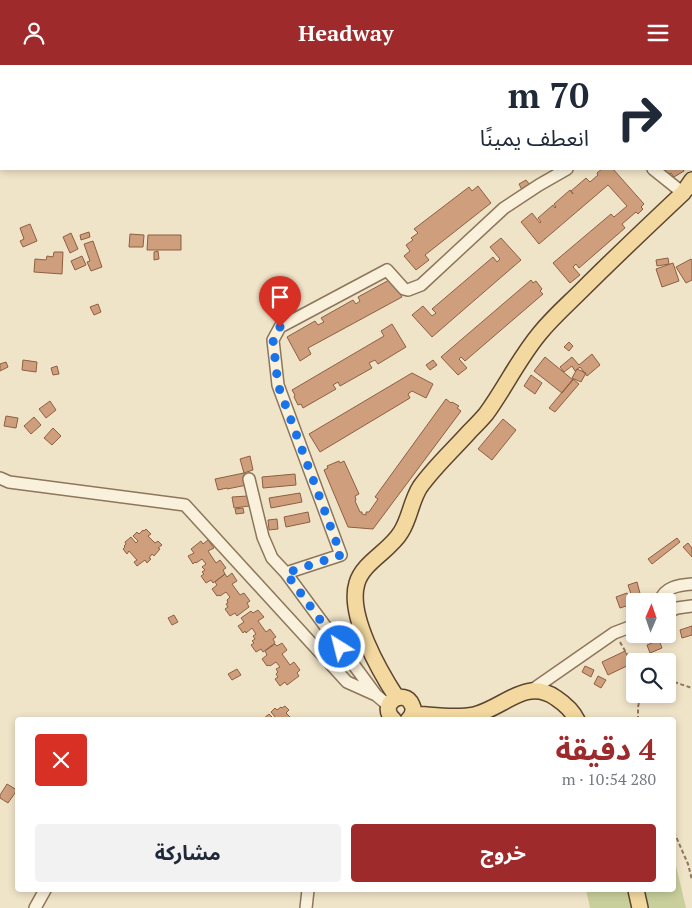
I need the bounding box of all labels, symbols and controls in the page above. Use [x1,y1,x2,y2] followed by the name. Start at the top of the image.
[298,18,394,47] text: Headway
[20,19,48,47] icon: person
[644,19,672,47] icon: menu
[508,72,589,118] text: 70 m
[607,85,672,150] icon: right
[480,123,589,152] text: انعطف يمينًا
[259,276,301,327] pin
[266,283,294,311] icon: arrive
[626,593,676,643] north arrow
[626,593,676,703] map controls
[313,620,365,672] position arrow
[626,653,676,703] button: search
[555,729,656,769] text: 4 دقيقة
[35,734,87,786] button: close
[562,768,656,790] text: 280 m · 10:54
[35,824,341,882] button: مشاركة
[351,824,656,882] button: خروج

